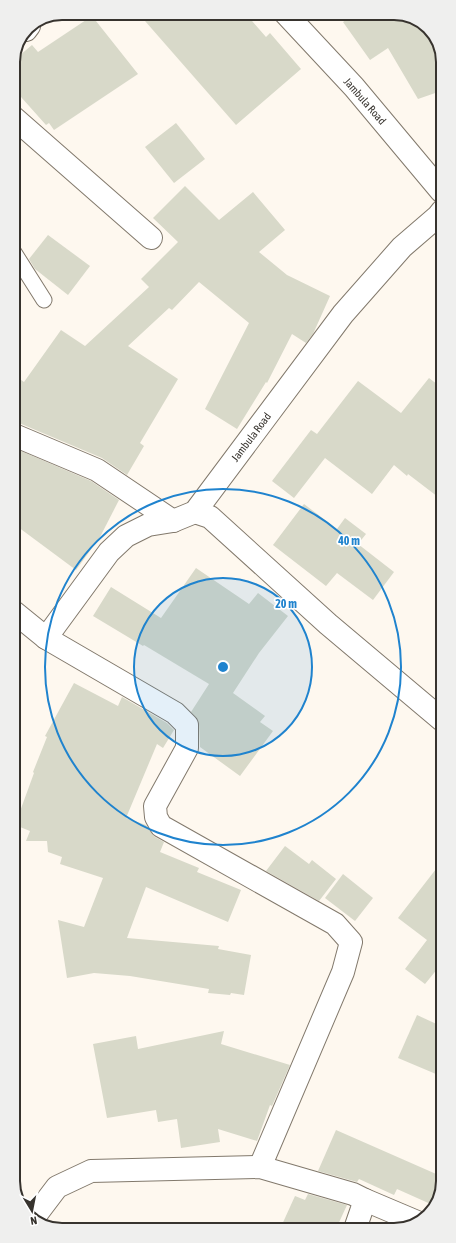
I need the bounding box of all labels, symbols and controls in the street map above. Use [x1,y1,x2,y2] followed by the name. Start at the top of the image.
[342,75,388,127] street label: Jambula Road
[229,410,273,464] street label: Jambula Road
[337,534,360,548] text: 40 m
[275,597,297,611] text: 20 m
[216,660,230,674] centre of rings
[12,1191,52,1231] north arrow
[29,1214,38,1227] text: N

